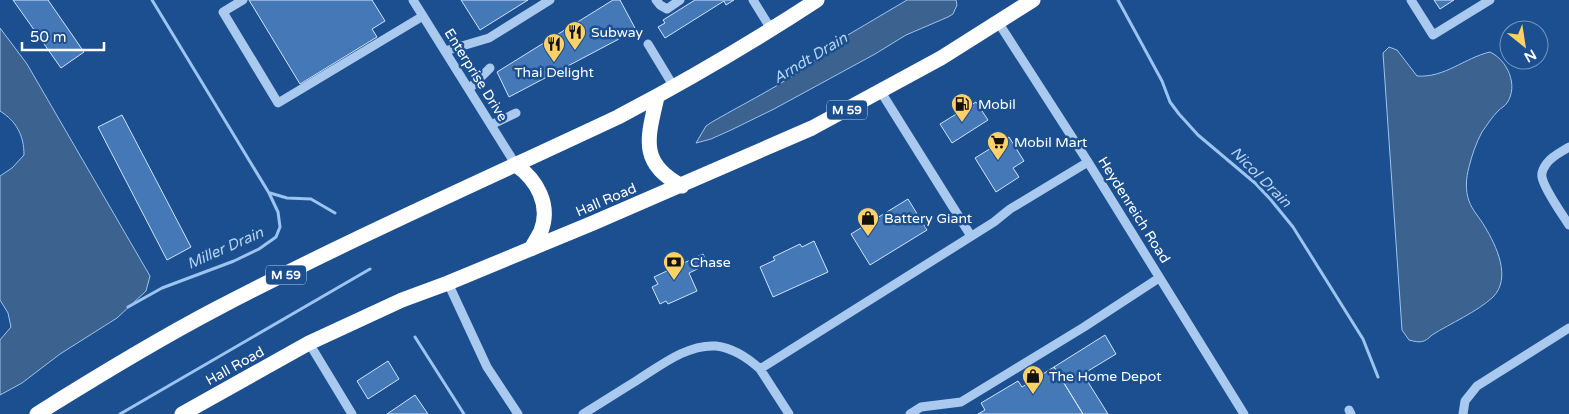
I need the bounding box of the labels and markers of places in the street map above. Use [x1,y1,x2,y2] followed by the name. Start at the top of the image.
[563,20,587,51] restaurant icon: Subway
[591,24,644,41] place label: Subway
[542,32,566,63] restaurant icon: Thai Delight
[514,64,594,81] place label: Thai Delight
[950,92,974,123] fuel station icon: Mobil
[978,96,1016,113] place label: Mobil
[986,130,1010,161] supermarket icon: Mobil Mart
[1014,134,1088,151] place label: Mobil Mart
[856,206,880,237] shop icon: Battery Giant
[884,210,973,227] place label: Battery Giant
[662,250,686,281] bank icon: Chase
[690,254,731,271] place label: Chase
[1021,364,1045,395] shop icon: The Home Depot
[1049,368,1162,385] place label: The Home Depot

